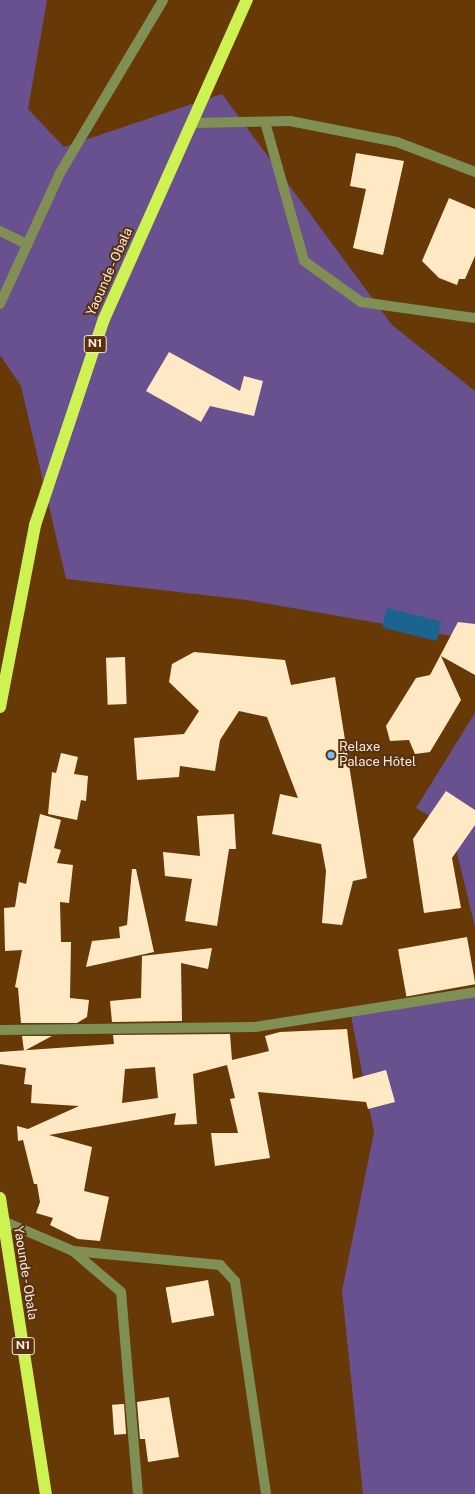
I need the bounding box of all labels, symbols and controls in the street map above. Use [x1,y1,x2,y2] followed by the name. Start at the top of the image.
[83,224,137,320] street label: Yaounde - Obala
[83,334,107,354] road number: N1
[339,740,416,771] place label: Relaxe Palace Hôtel
[326,750,336,760] marker: Relaxe Palace Hôtel
[10,1223,40,1323] street label: Yaounde - Obala
[11,1336,35,1356] road number: N1

